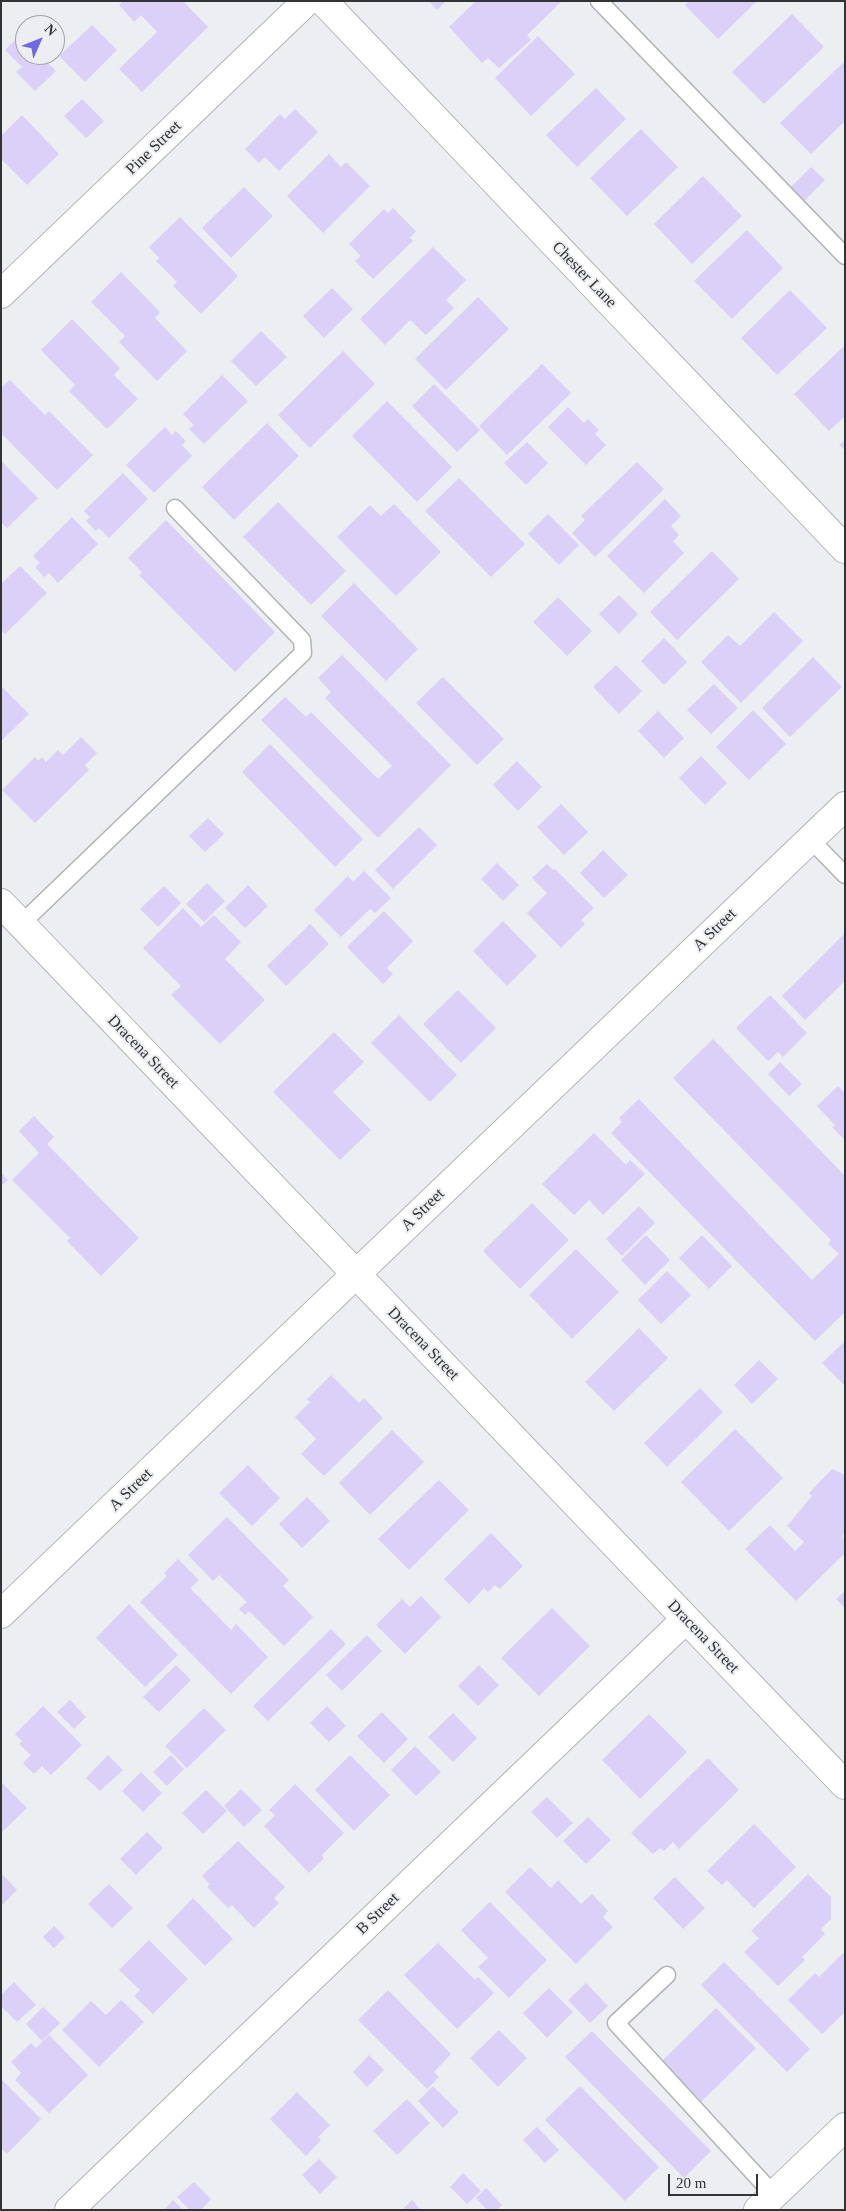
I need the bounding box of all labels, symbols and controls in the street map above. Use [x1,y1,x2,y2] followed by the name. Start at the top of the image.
[15,15,65,65] north arrow
[42,21,59,39] text: N
[122,117,186,179] street label: Pine Street
[548,238,620,312] street label: Chester Lane
[689,905,741,955] street label: A Street
[103,1011,183,1093] street label: Dracena Street
[397,1185,449,1235] street label: A Street
[383,1303,463,1385] street label: Dracena Street
[105,1465,157,1515] street label: A Street
[663,1596,743,1678] street label: Dracena Street
[353,1889,403,1939] street label: B Street
[671,2164,761,2196] scale bar
[676,2175,706,2191] text: 20 m

